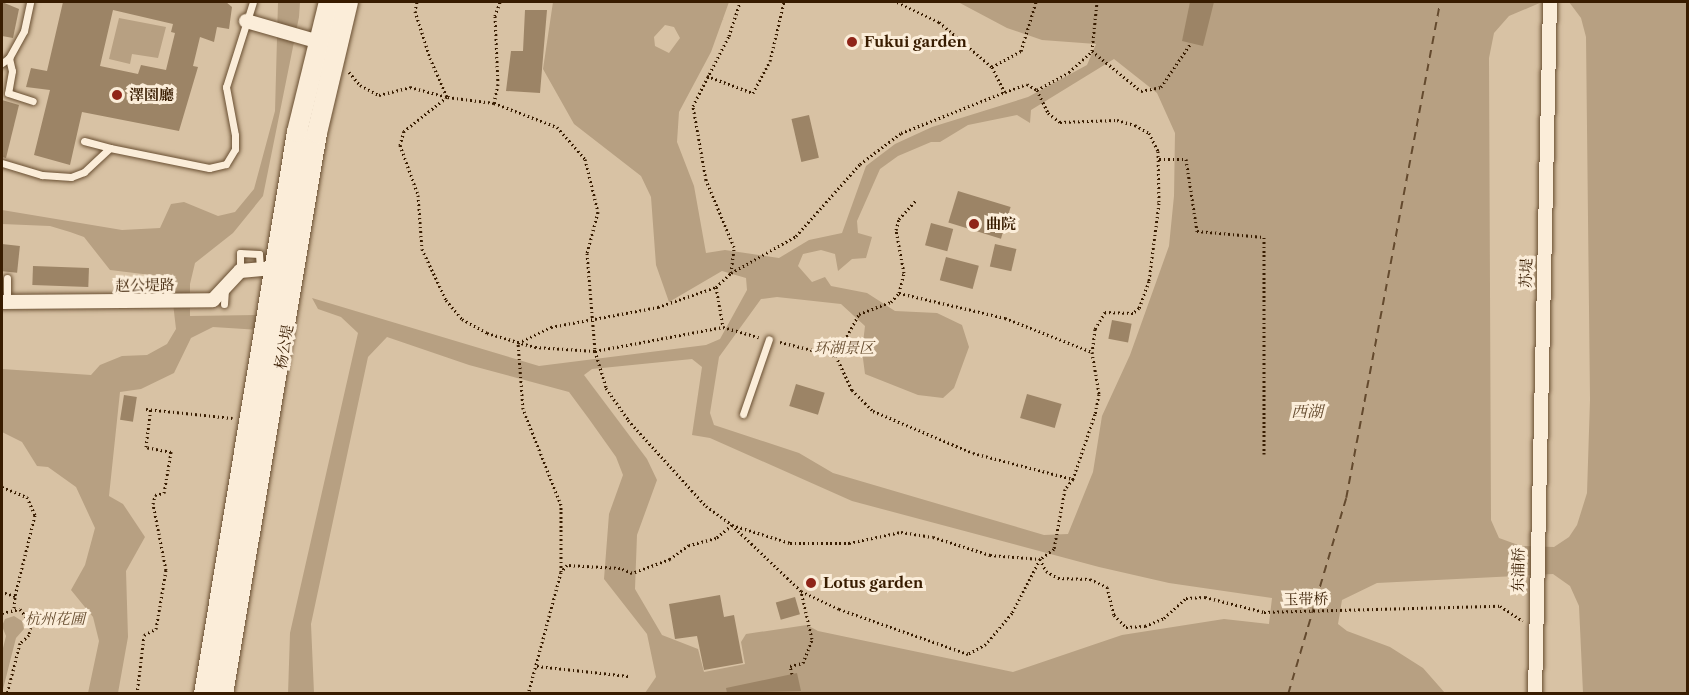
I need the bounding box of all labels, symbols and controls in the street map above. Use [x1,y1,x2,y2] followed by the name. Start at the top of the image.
[864,33,967,51] place label: Fukui garden
[845,35,859,49] marker: Fukui garden
[129,86,174,104] place label: 澤園廳
[110,88,124,102] marker: 澤園廳
[986,215,1016,233] place label: 曲院
[967,217,981,231] marker: 曲院
[1516,258,1536,288] street label: 苏堤
[115,275,175,295] street label: 赵公堤路
[271,323,297,371] street label: 杨公堤
[814,339,874,357] park label: 环湖景区
[1291,401,1323,421] water label: 西湖
[1509,547,1527,593] street label: 东浦桥
[823,574,923,592] place label: Lotus garden
[804,576,818,590] marker: Lotus garden
[1283,590,1329,608] street label: 玉带桥
[25,610,85,628] park label: 杭州花圃

